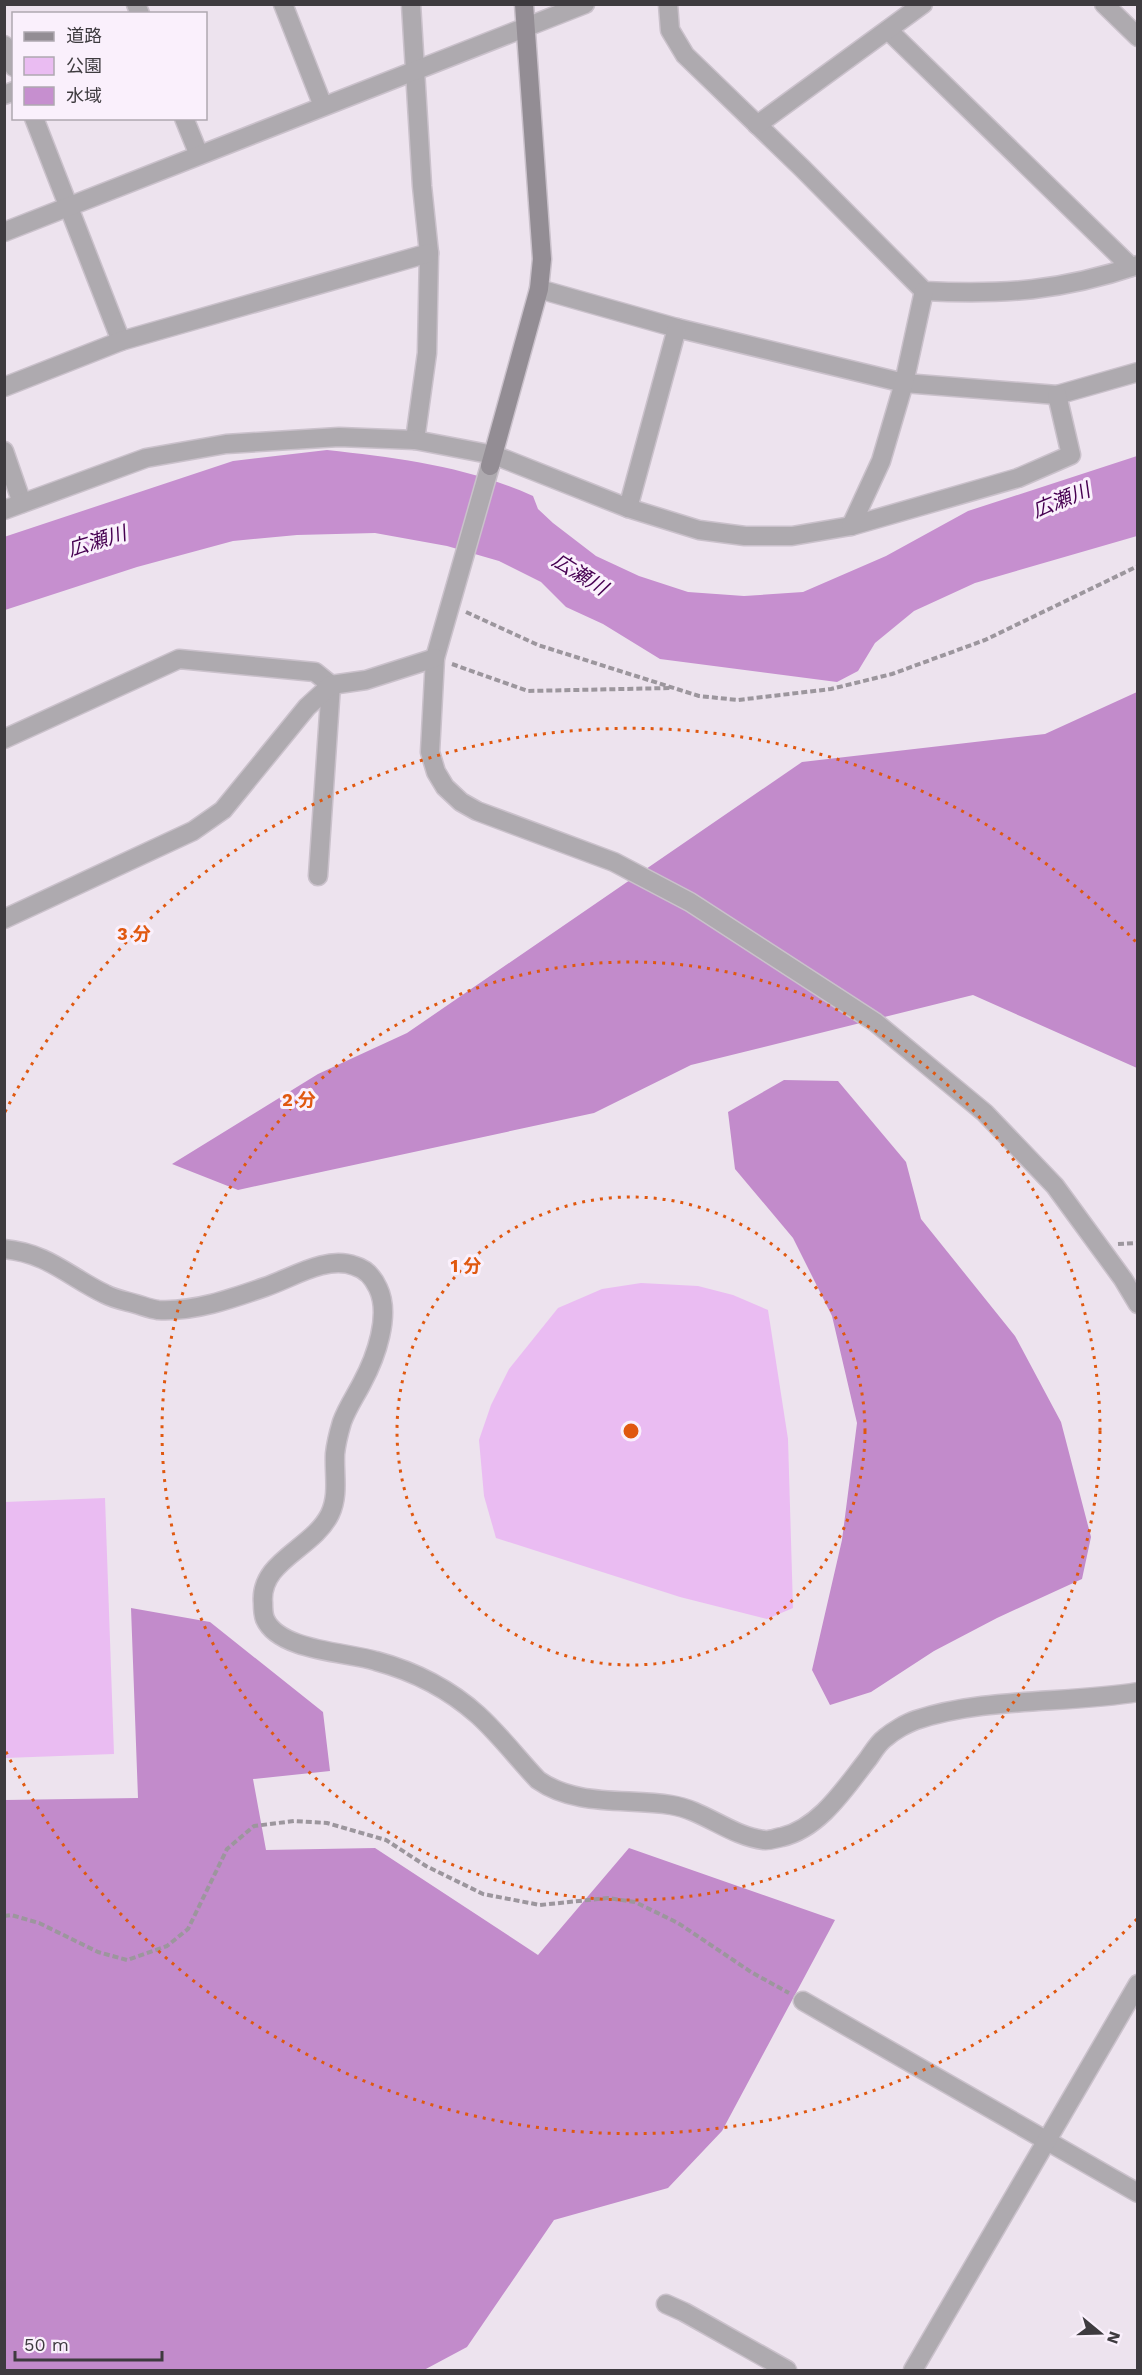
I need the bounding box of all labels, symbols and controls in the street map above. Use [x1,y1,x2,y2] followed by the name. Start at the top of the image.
[12,12,207,120] legend
[66,25,102,46] text: 道路
[66,55,102,76] text: 公園
[66,85,102,106] text: 水域
[1029,477,1095,522] water label: 広瀬川
[65,520,131,561] water label: 広瀬川
[548,548,613,601] water label: 広瀬川
[117,923,151,944] text: 3 分
[282,1089,316,1110] text: 2 分
[451,1255,481,1276] text: 1 分
[621,1421,641,1441] centre of rings
[1070,2303,1130,2363] north arrow
[15,2324,162,2362] scale bar
[1103,2329,1125,2346] text: N
[24,2334,69,2355] text: 50 m

